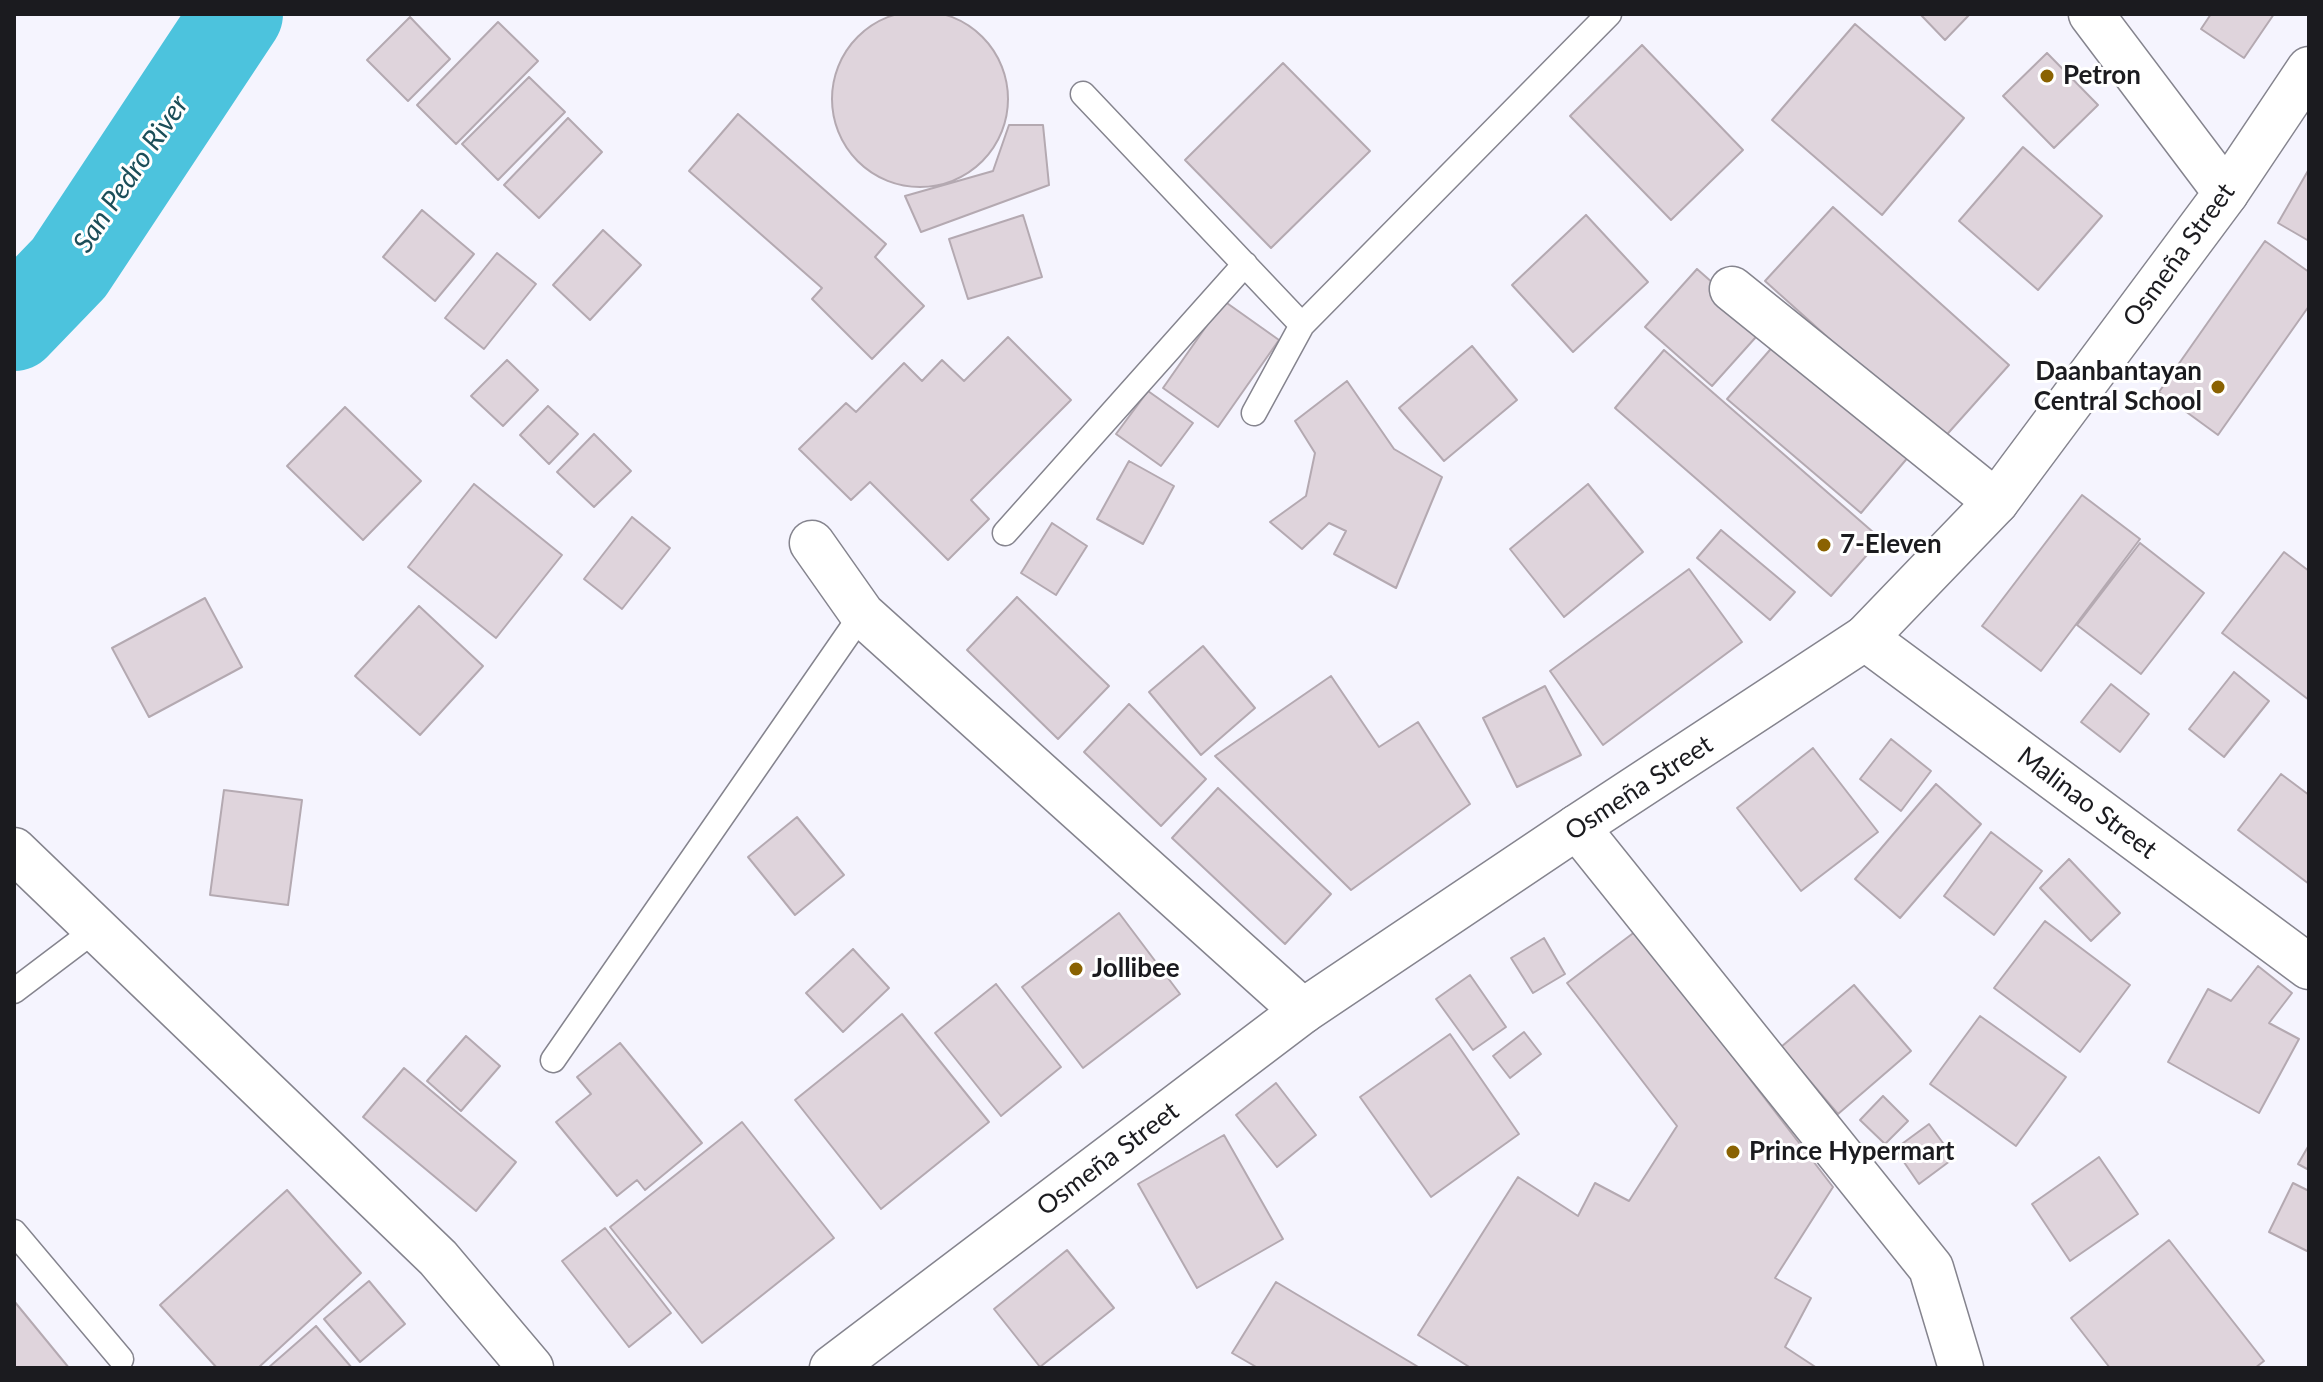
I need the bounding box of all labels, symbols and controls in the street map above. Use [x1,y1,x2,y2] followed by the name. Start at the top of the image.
[2063,60,2141,92] place label: Petron
[2038,67,2056,85] marker: Petron
[66,89,196,259] water label: San Pedro River
[2117,177,2241,333] street label: Osmeña Street
[2034,356,2202,418] place label: Daanbantayan Central School
[2209,378,2227,396] marker: Daanbantayan Central School
[1840,529,1942,561] place label: 7-Eleven
[1815,536,1833,554] marker: 7-Eleven
[1559,729,1719,847] street label: Osmeña Street
[2011,740,2163,866] street label: Malinao Street
[1092,953,1180,985] place label: Jollibee
[1067,960,1085,978] marker: Jollibee
[1031,1096,1185,1222] street label: Osmeña Street
[1749,1136,1955,1168] place label: Prince Hypermart
[1724,1143,1742,1161] marker: Prince Hypermart

